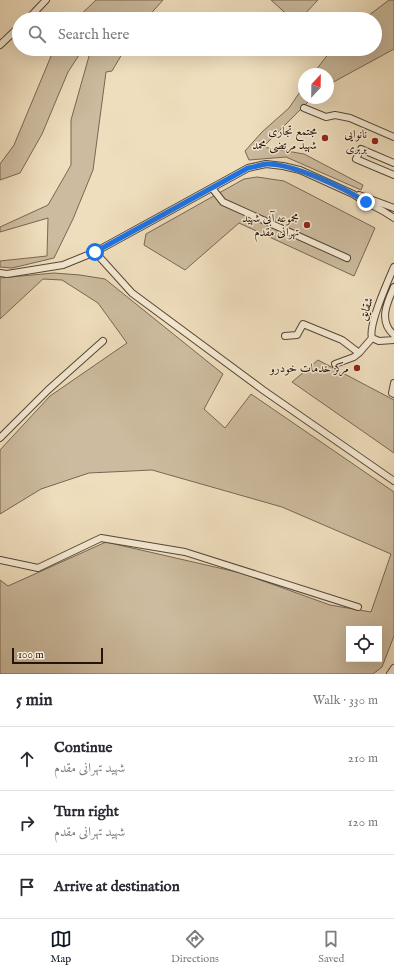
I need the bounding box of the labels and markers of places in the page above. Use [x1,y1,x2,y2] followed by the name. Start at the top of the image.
[252,124,318,154] place label: مجتمع تجاری شهید مرتضی محمد
[344,127,367,156] place label: نانوایی بربری
[320,133,330,143] marker: مجتمع تجاری شهید مرتضی محمد
[370,136,380,146] marker: نانوایی بربری
[242,210,299,243] place label: مجموعه آبی شهید تهرانی مقدم
[302,220,312,230] marker: مجموعه آبی شهید تهرانی مقدم
[268,361,349,377] place label: مرکز خدمات خودرو
[352,363,362,373] marker: مرکز خدمات خودرو

